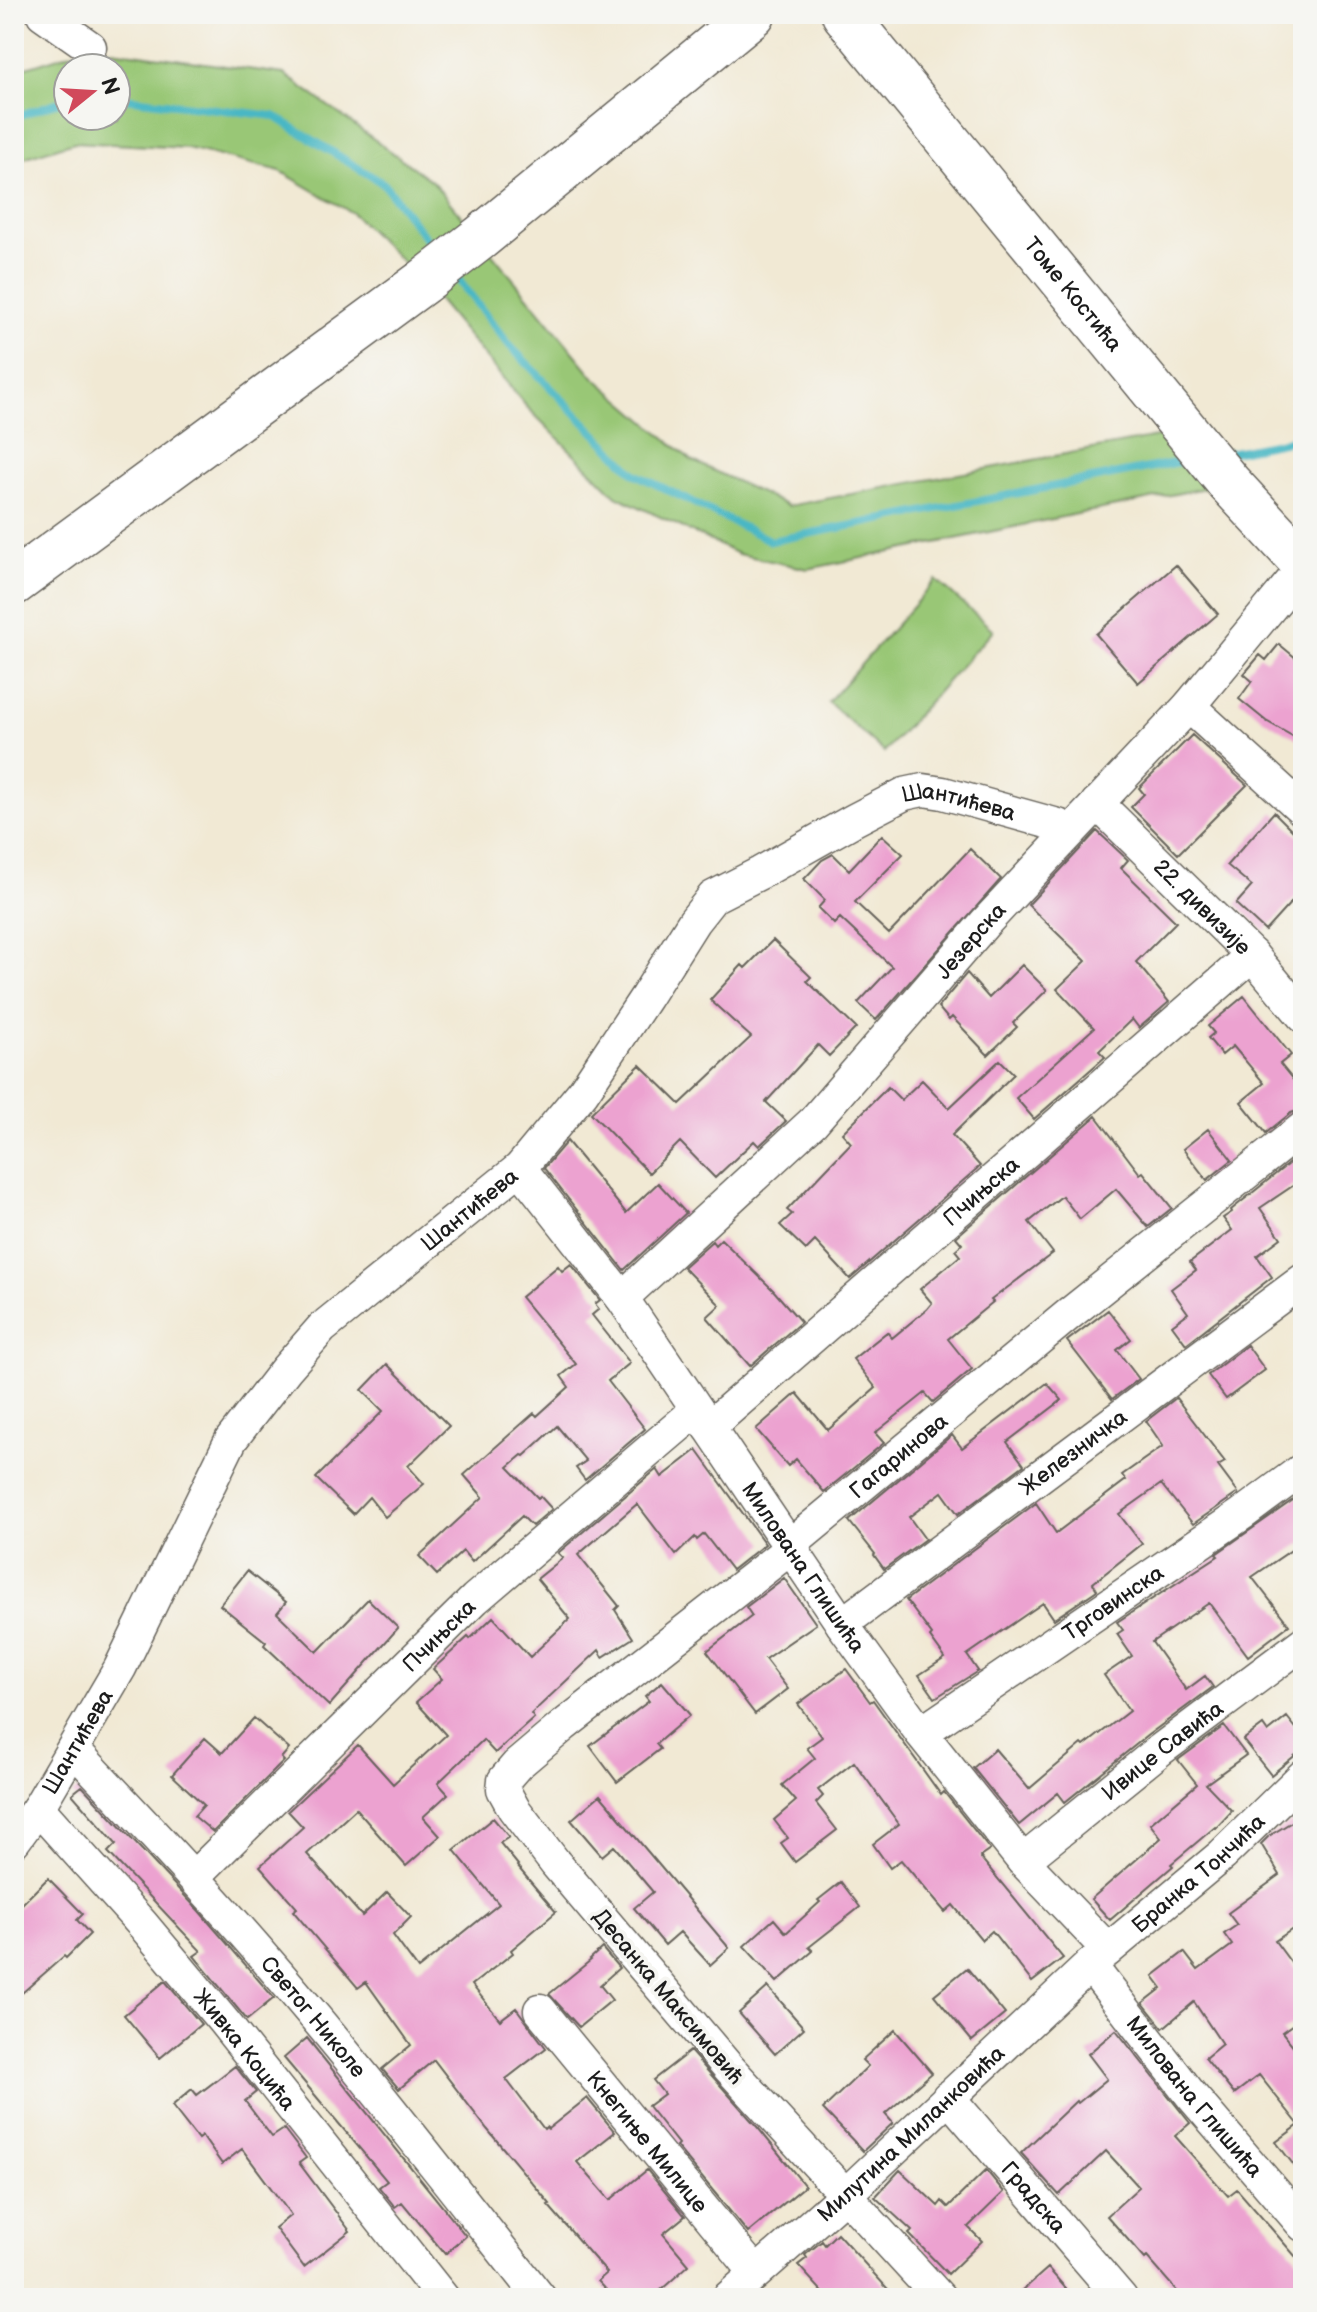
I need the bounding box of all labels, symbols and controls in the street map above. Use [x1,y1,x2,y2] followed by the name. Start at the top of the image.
[52,52,132,132] north arrow
[94,74,125,98] text: N
[1018,232,1127,357] street label: Томе Костића
[899,778,1019,828] street label: Шантићева
[1147,854,1256,961] street label: 22. дивизије
[931,897,1012,985] street label: Језерска
[938,1151,1025,1233] street label: Пчињска
[416,1163,524,1258] street label: Шантићева
[1015,1404,1133,1502] street label: Железничка
[845,1408,954,1505] street label: Гагаринова
[735,1477,870,1659] street label: Милована Глишића
[1058,1560,1169,1647] street label: Трговинска
[397,1594,482,1678] street label: Пчињска
[37,1685,120,1799] street label: Шантићева
[1097,1695,1229,1807] street label: Ивице Савића
[1127,1809,1271,1939] street label: Бранка Тончића
[587,1904,749,2090] street label: Десанка Максимовић
[254,1951,371,2084] street label: Светог Николе
[187,1984,301,2116] street label: Живка Коцића
[1120,2011,1268,2183] street label: Милована Глишића
[812,2040,1011,2228] street label: Милутина Миланковића
[580,2066,713,2219] street label: Кнегиње Милице
[995,2157,1071,2239] street label: Градска

